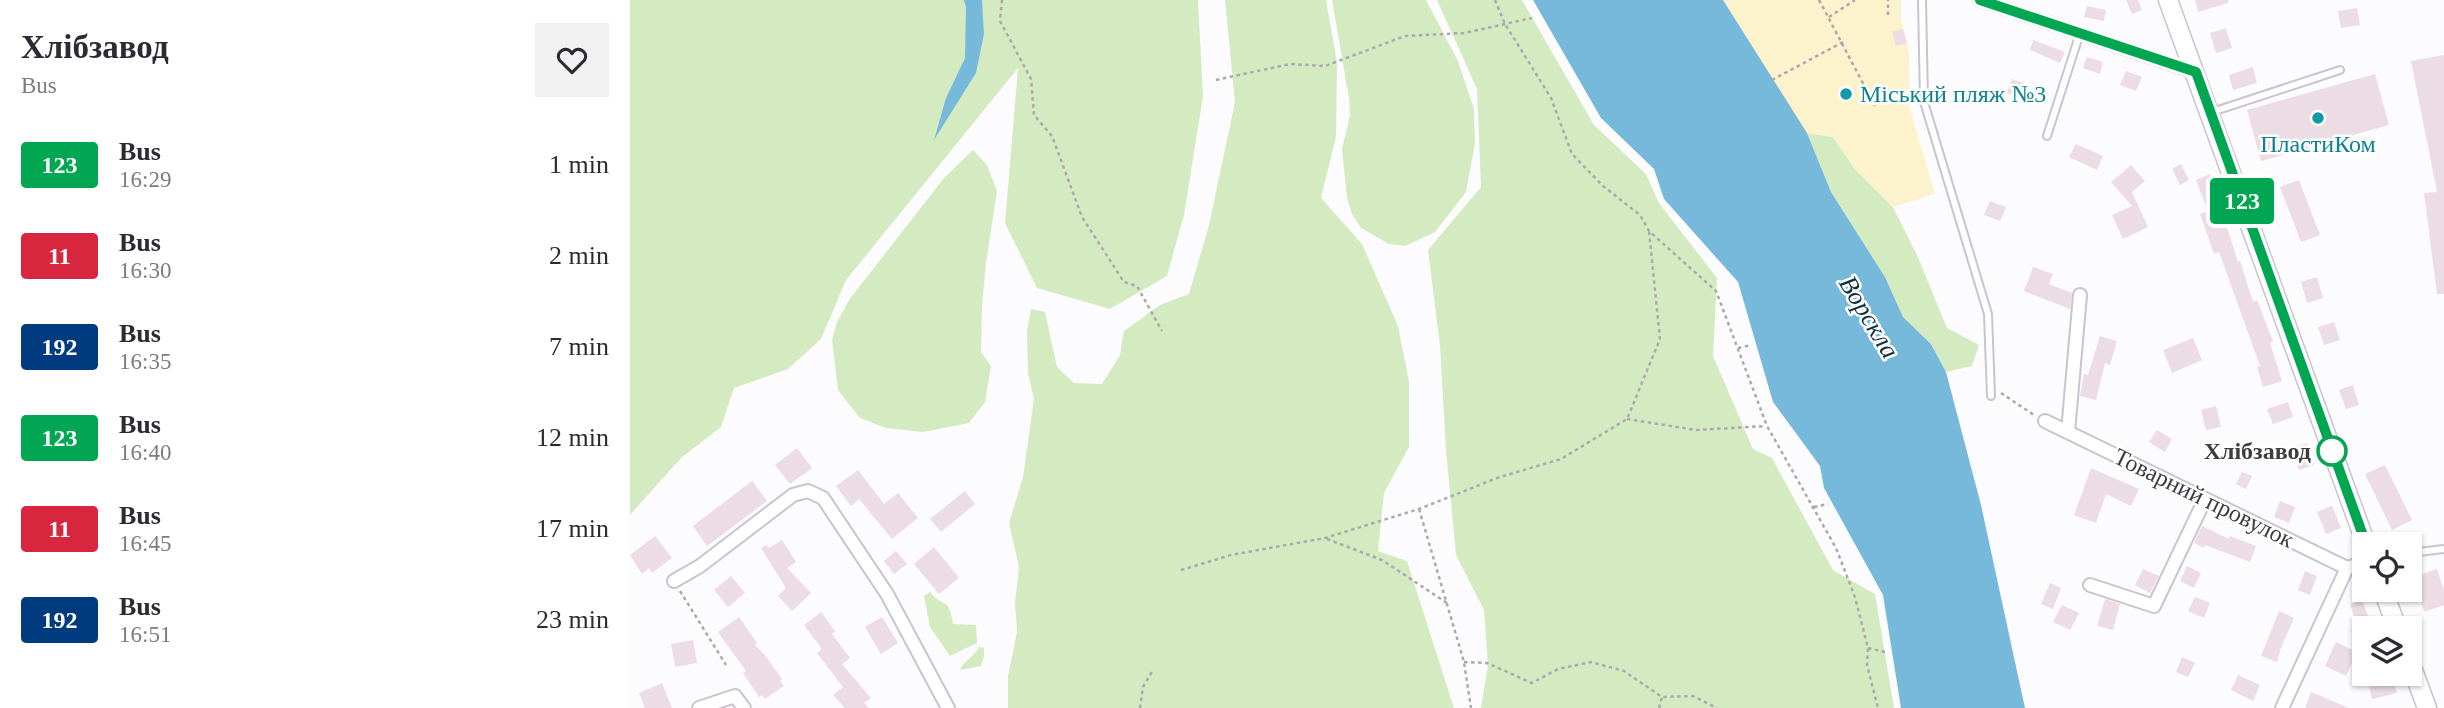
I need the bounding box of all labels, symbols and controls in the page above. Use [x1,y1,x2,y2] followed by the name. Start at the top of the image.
[535,23,609,97] button: heart
[21,29,169,65] text: Хлібзавод
[21,73,57,98] text: Bus
[1860,81,2046,107] place label: Міський пляж №3
[1838,86,1854,102] marker: Міський пляж №3
[2310,110,2326,126] marker: ПластиКом
[2260,131,2376,157] place label: ПластиКом
[119,137,161,166] text: Bus
[549,150,609,179] text: 1 min
[42,152,78,178] text: 123
[119,167,171,192] text: 16:29
[2202,178,2282,224] line badge: 123
[2224,188,2260,214] text: 123
[119,228,161,257] text: Bus
[549,241,609,270] text: 2 min
[48,243,71,269] text: 11
[119,258,171,283] text: 16:30
[1833,271,1905,363] water label: Ворскла
[119,319,161,348] text: Bus
[549,332,609,361] text: 7 min
[42,334,78,360] text: 192
[119,349,171,374] text: 16:35
[119,410,161,439] text: Bus
[536,423,609,452] text: 12 min
[42,425,78,451] text: 123
[2317,436,2347,466] marker: Хлібзавод
[2204,438,2311,464] place label: Хлібзавод
[119,440,171,465] text: 16:40
[2110,443,2299,553] street label: Товарний провулок
[119,501,161,530] text: Bus
[536,514,609,543] text: 17 min
[48,516,71,542] text: 11
[119,531,171,556] text: 16:45
[2352,532,2422,686] map controls
[2352,532,2422,602] button: locate
[119,592,161,621] text: Bus
[536,605,609,634] text: 23 min
[42,607,78,633] text: 192
[2352,616,2422,686] button: layers
[119,622,171,647] text: 16:51

